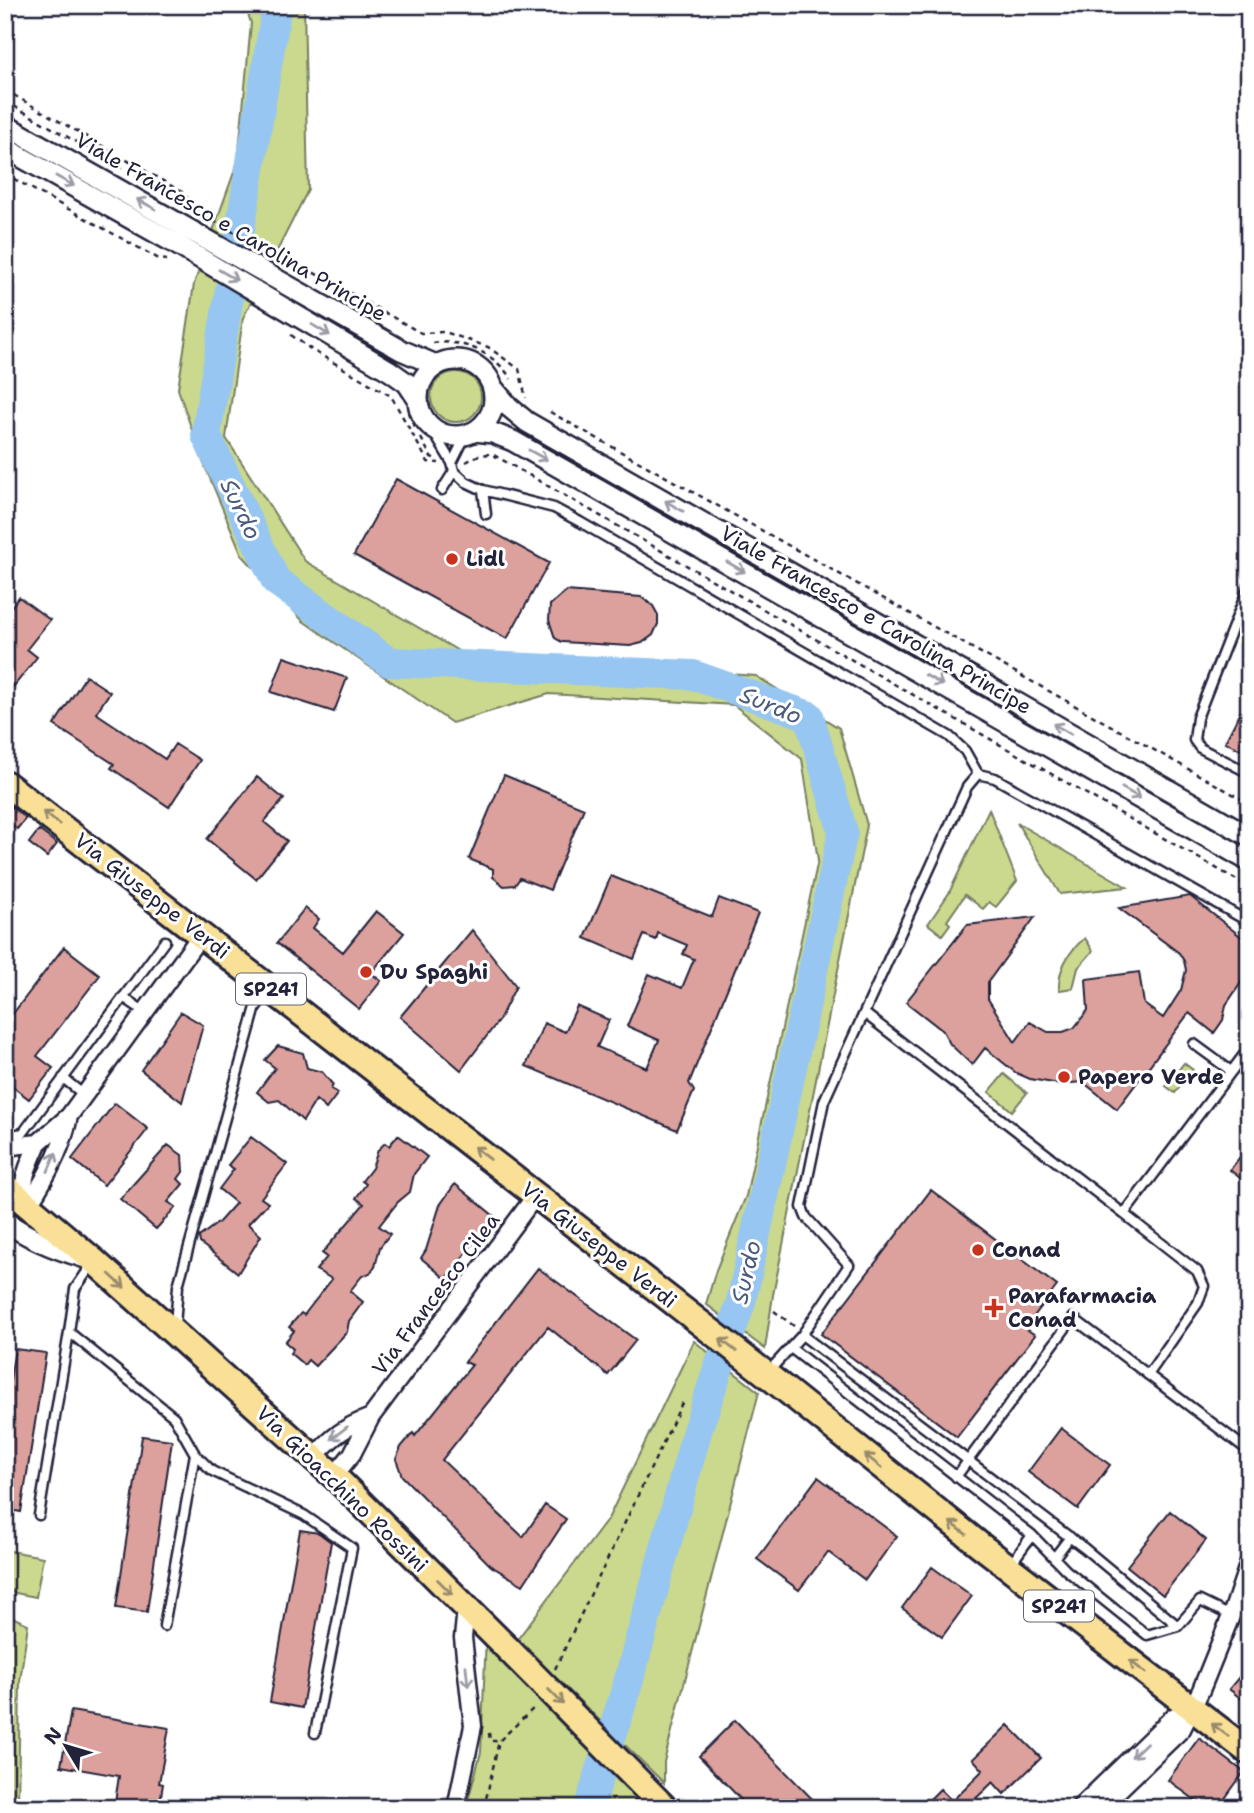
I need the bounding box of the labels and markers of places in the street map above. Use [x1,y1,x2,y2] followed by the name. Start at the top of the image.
[466,545,505,573] place label: Lidl
[444,551,460,567] marker: Lidl
[380,958,488,986] place label: Du Spaghi
[358,964,374,980] marker: Du Spaghi
[1078,1063,1224,1091] place label: Papero Verde
[1056,1069,1072,1085] marker: Papero Verde
[992,1236,1061,1264] place label: Conad
[970,1242,986,1258] marker: Conad
[1008,1282,1157,1334] place label: Parafarmacia Conad
[986,1300,1002,1316] marker: Parafarmacia Conad

